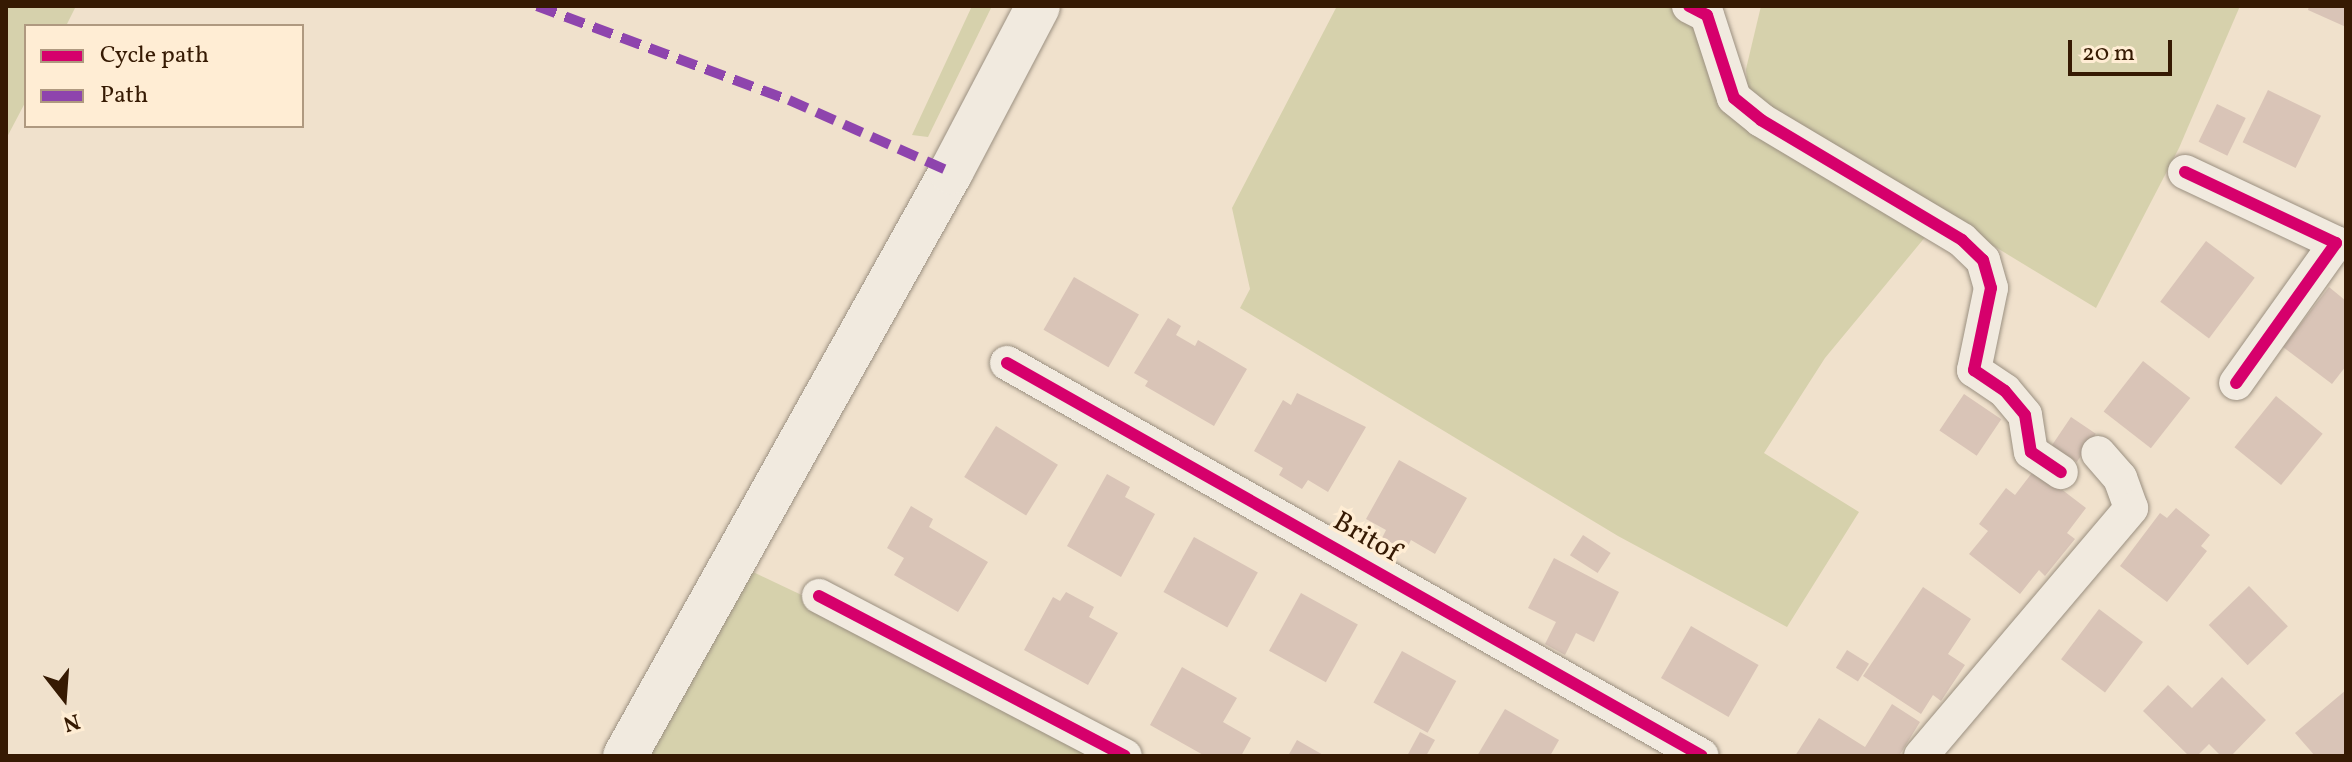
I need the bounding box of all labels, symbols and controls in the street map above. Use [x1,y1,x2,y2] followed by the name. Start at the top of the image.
[24,24,304,128] legend
[2072,24,2176,74] scale bar
[2082,37,2135,71] text: 20 m
[100,39,209,73] text: Cycle path
[100,79,148,113] text: Path
[1327,506,1405,570] street label: Britof
[24,658,104,738] north arrow
[59,704,83,739] text: N

